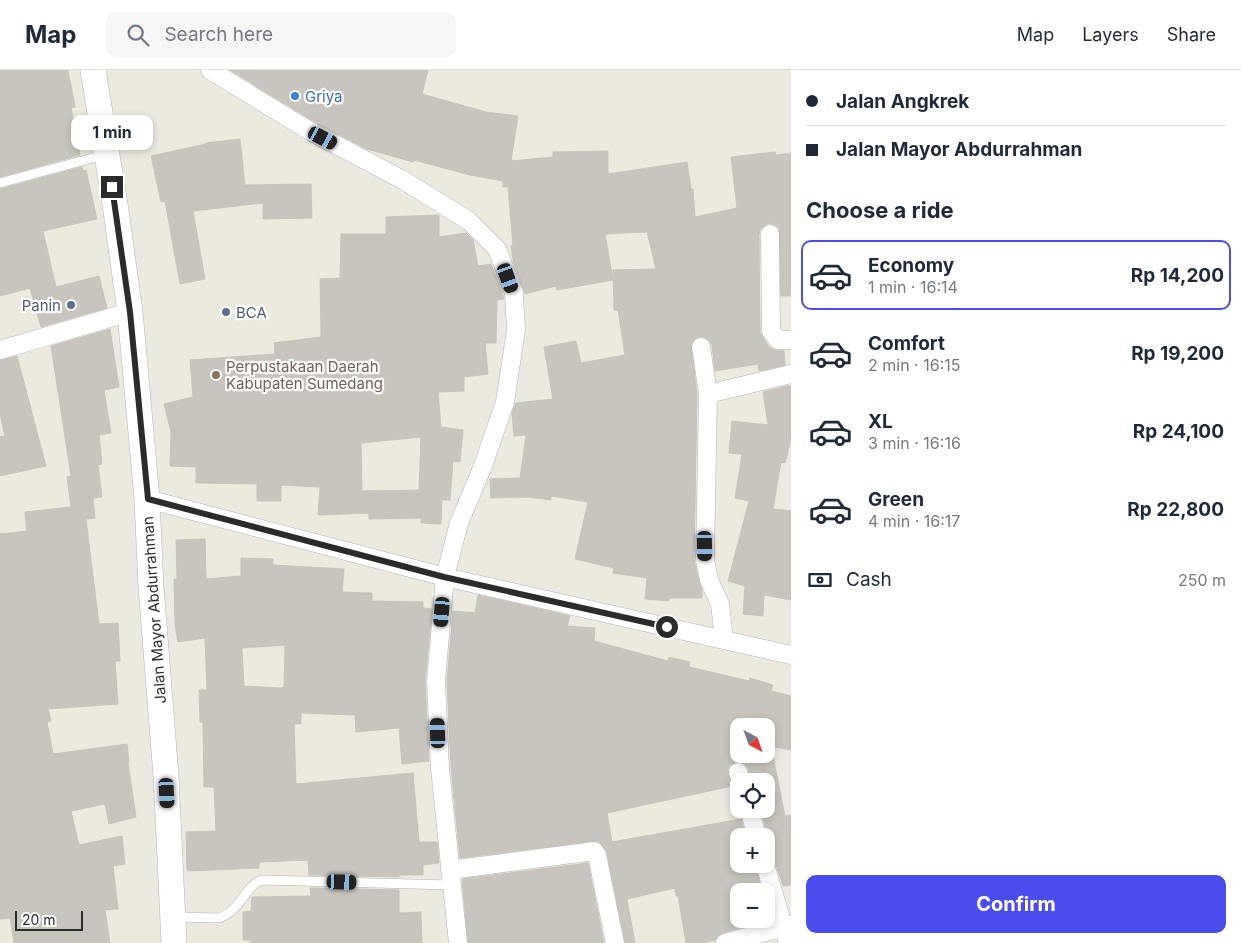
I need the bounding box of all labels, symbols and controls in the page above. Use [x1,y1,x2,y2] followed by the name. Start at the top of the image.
[106,12,456,57] search box
[25,20,76,49] text: Map
[124,21,152,49] icon: search
[164,23,273,46] text: Search here
[1017,24,1054,45] text: Map
[1082,24,1139,45] text: Layers
[1167,24,1216,45] text: Share
[305,87,343,106] place label: Griya
[289,90,301,102] marker: Griya
[836,90,969,113] text: Jalan Angkrek
[71,114,153,150] callout: 1 min
[92,122,132,142] text: 1 min
[306,124,339,152] car
[836,138,1082,161] text: Jalan Mayor Abdurrahman
[101,176,123,198] route end
[806,197,954,223] text: Choose a ride
[808,253,853,298] icon: car
[868,254,954,277] text: Economy
[495,261,520,295] car
[1131,264,1224,287] text: Rp 14,200
[868,277,958,297] text: 1 min · 16:14
[22,296,61,315] place label: Panin
[65,299,77,311] marker: Panin
[236,303,267,322] place label: BCA
[220,306,232,318] marker: BCA
[808,331,853,376] icon: car
[868,332,945,355] text: Comfort
[1131,342,1224,365] text: Rp 19,200
[868,355,960,375] text: 2 min · 16:15
[226,357,383,393] place label: Perpustakaan Daerah Kabupaten Sumedang
[210,369,222,381] marker: Perpustakaan Daerah Kabupaten Sumedang
[808,409,853,454] icon: car
[868,410,893,433] text: XL
[1133,420,1224,443] text: Rp 24,100
[868,433,961,453] text: 3 min · 16:16
[808,487,853,532] icon: car
[868,488,924,511] text: Green
[1127,498,1224,521] text: Rp 22,800
[868,511,960,531] text: 4 min · 16:17
[138,516,170,704] street label: Jalan Mayor Abdurrahman
[697,531,712,561] car
[806,566,834,594] icon: cash
[846,568,892,591] text: Cash
[1178,570,1226,590] text: 250 m
[433,596,450,628] car
[656,616,678,638] route start
[429,718,446,748] car
[730,718,775,762] north arrow
[730,718,775,928] map controls
[730,773,775,818] button: locate
[158,778,175,808] car
[730,828,775,873] button: +
[326,874,357,890] car
[806,875,1226,933] button: Confirm
[730,883,775,928] button: −
[15,908,82,931] scale bar
[22,911,56,928] text: 20 m

